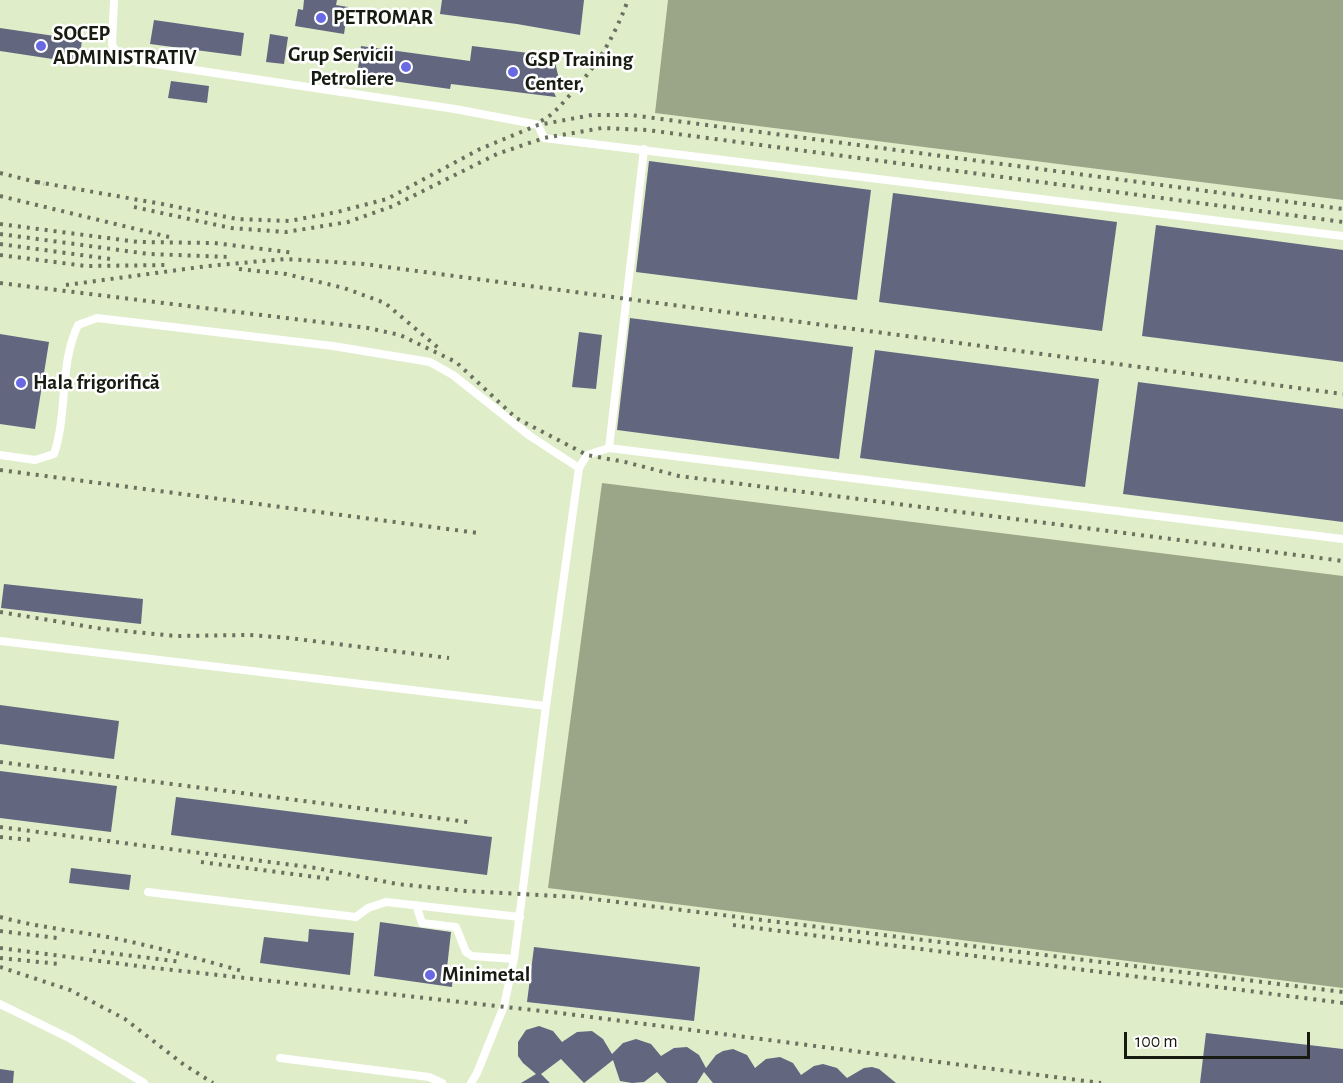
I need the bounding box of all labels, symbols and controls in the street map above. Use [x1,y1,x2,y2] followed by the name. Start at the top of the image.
[333,5,433,31] place label: PETROMAR
[314,11,328,25] marker: PETROMAR
[53,21,196,71] place label: SOCEP ADMINISTRATIV
[34,39,48,53] marker: SOCEP ADMINISTRATIV
[288,42,394,92] place label: Grup Servicii Petroliere
[525,47,633,97] place label: GSP Training Center,
[399,60,413,74] marker: Grup Servicii Petroliere
[506,65,520,79] marker: GSP Training Center,
[33,370,160,396] place label: Hala frigorifică
[14,376,28,390] marker: Hala frigorifică
[442,962,530,988] place label: Minimetal
[423,968,437,982] marker: Minimetal
[1127,1020,1313,1058] scale bar
[1135,1033,1178,1051] text: 100 m

